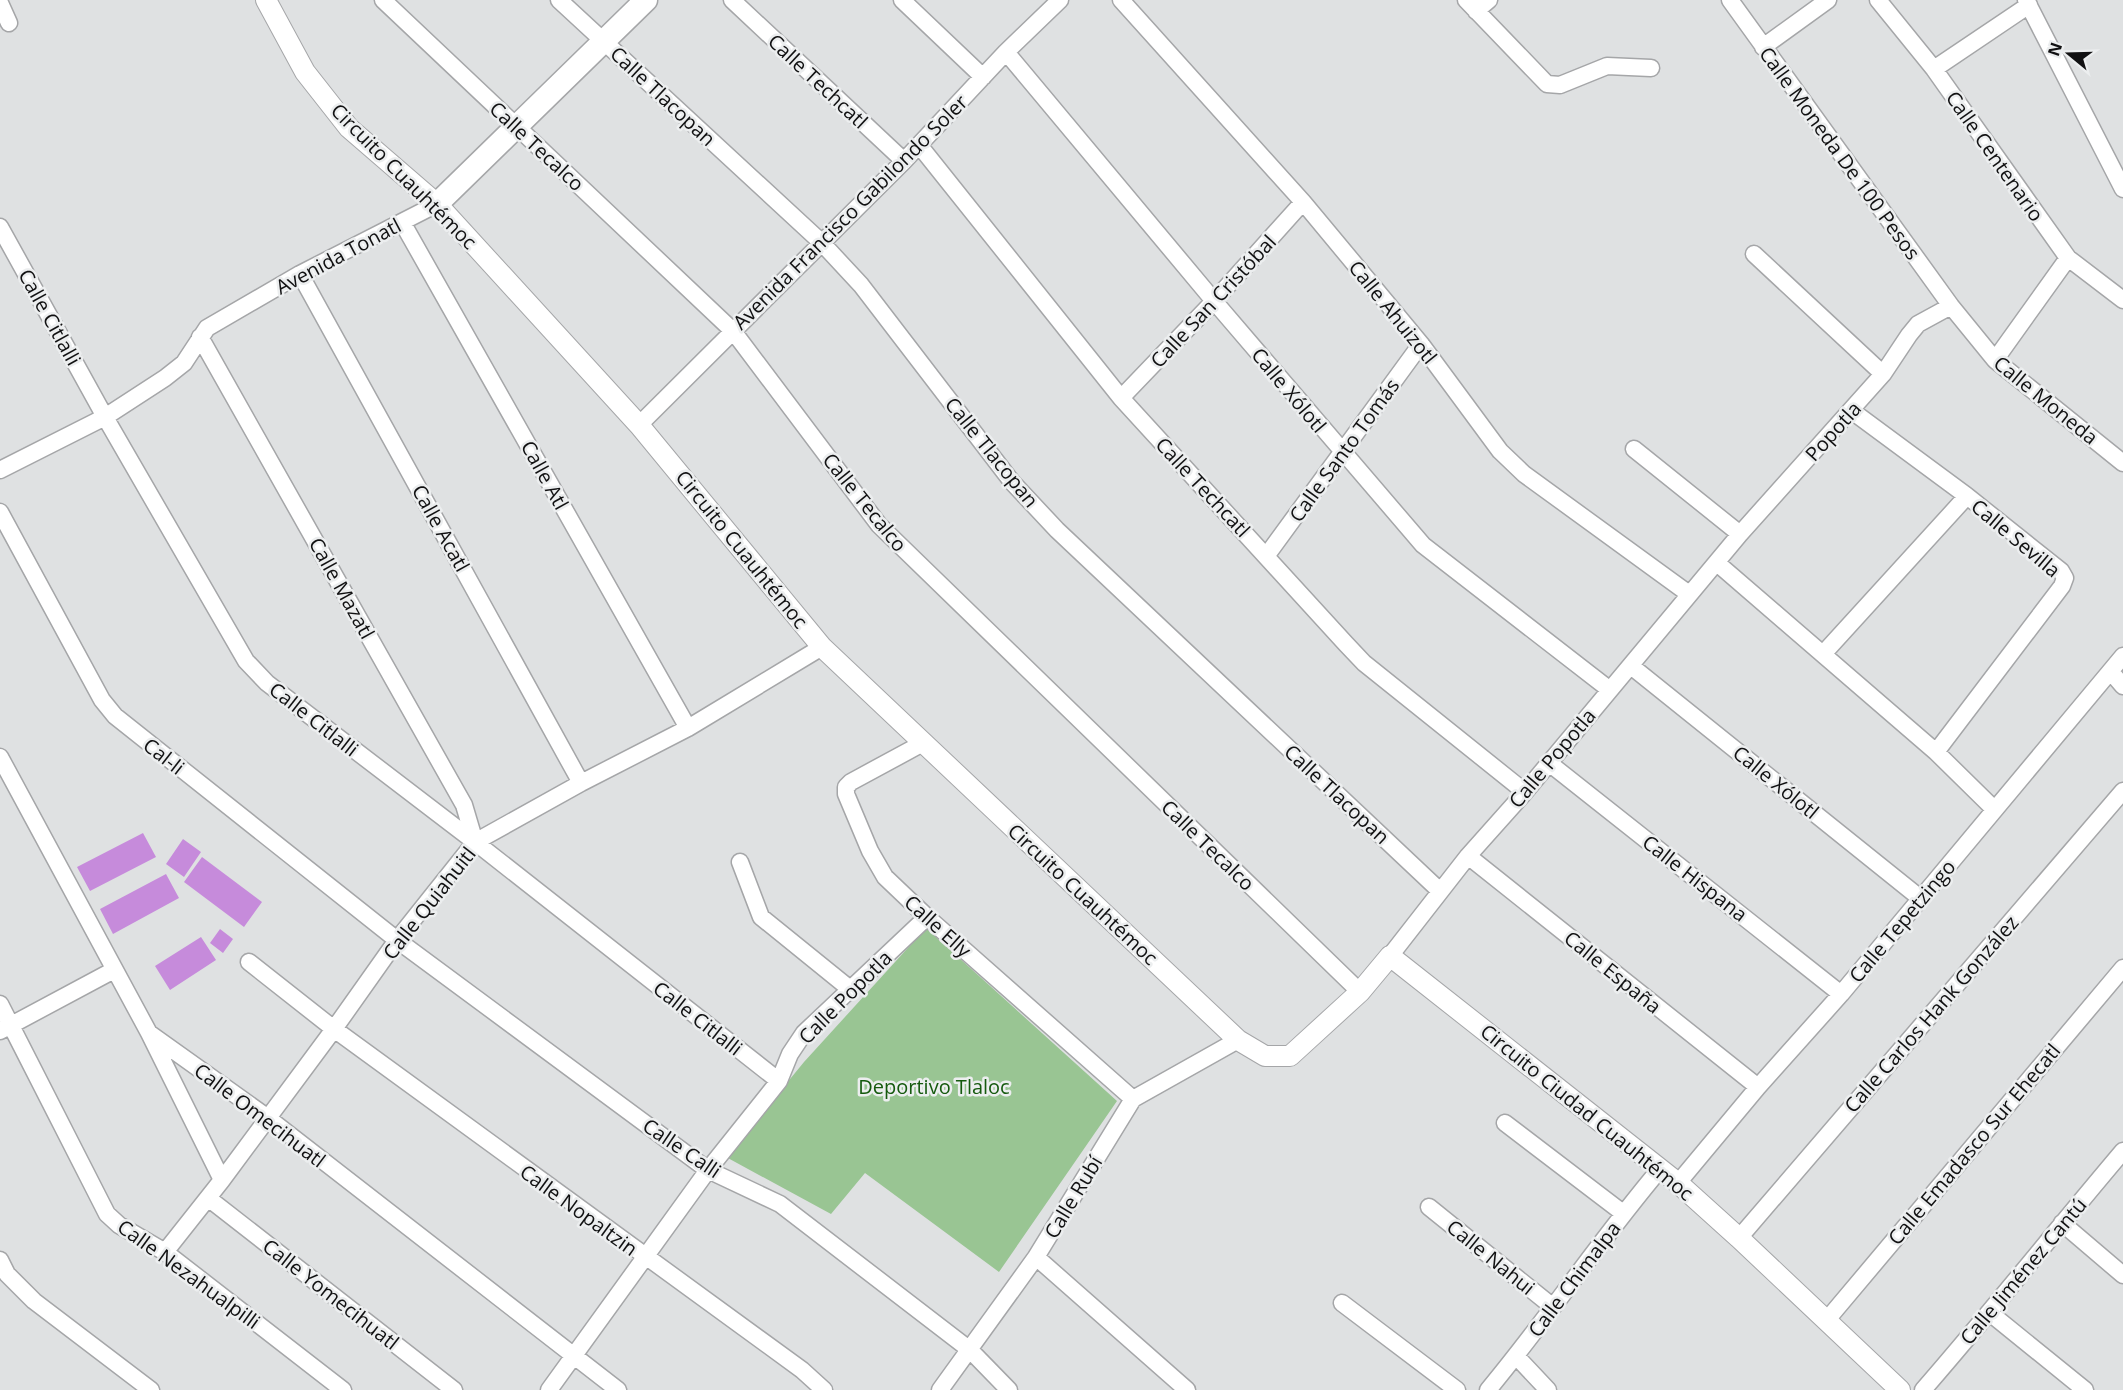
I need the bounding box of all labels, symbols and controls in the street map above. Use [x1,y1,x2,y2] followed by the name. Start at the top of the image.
[2039,24,2099,84] north arrow
[762,28,874,134] street label: Calle Techcatl
[2042,39,2067,59] text: N
[605,40,721,152] street label: Calle Tlacopan
[1754,41,1926,265] street label: Calle Moneda De 100 Pesos
[1940,85,2050,227] street label: Calle Centenario
[727,89,973,335] street label: Avenida Francisco Gabilondo Soler
[484,95,590,197] street label: Calle Tecalco
[325,97,483,255] street label: Circuito Cuauhtémoc
[271,212,405,300] street label: Avenida Tonatl
[1144,229,1282,373] street label: Calle San Cristóbal
[1343,255,1443,369] street label: Calle Ahuizotl
[12,264,88,370] street label: Calle Citlalli
[1246,342,1332,438] street label: Calle Xólotl
[1988,350,2104,450] street label: Calle Moneda
[1283,373,1405,527] street label: Calle Santo Tomás
[939,391,1045,513] street label: Calle Tlacopan
[1799,395,1867,467] street label: Popotla
[1150,431,1256,543] street label: Calle Techcatl
[515,436,575,514] street label: Calle Atl
[817,447,913,557] street label: Calle Tecalco
[670,464,814,634] street label: Circuito Cuauhtémoc
[406,480,476,576] street label: Calle Acatl
[1966,493,2066,583] street label: Calle Sevilla
[303,532,381,644] street label: Calle Mazatl
[264,676,364,762] street label: Calle Citlalli
[1502,703,1602,813] street label: Calle Popotla
[138,731,190,781] street label: Cal-li
[1279,738,1395,850] street label: Calle Tlacopan
[1727,739,1825,825] street label: Calle Xólotl
[1156,794,1260,896] street label: Calle Tecalco
[1002,817,1164,971] street label: Circuito Cuauhtémoc
[1637,828,1753,928] street label: Calle Hispana
[377,841,481,965] street label: Calle Quiahuitl
[1843,854,1961,988] street label: Calle Tepetzingo
[899,889,978,964] street label: Calle Elly
[1838,910,2024,1118] street label: Calle Carlos Hank González
[1559,925,1667,1019] street label: Calle España
[792,944,898,1050] street label: Calle Popotla
[648,975,748,1061] street label: Calle Citlalli
[1475,1018,1699,1206] street label: Circuito Ciudad Cuauhtémoc
[1882,1038,2066,1250] street label: Calle Emadasco Sur Ehecatl
[189,1057,331,1173] street label: Calle Omecihuatl
[858,1073,1010,1100] park label: Deportivo Tlaloc
[638,1112,726,1184] street label: Calle Calli
[1038,1150,1109,1243] street label: Calle Rubí
[515,1158,643,1262] street label: Calle Nopaltzin
[1954,1192,2092,1350] street label: Calle Jiménez Cantú
[112,1213,266,1335] street label: Calle Nezahualpilli
[1441,1213,1541,1301] street label: Calle Nahui
[1522,1216,1626,1342] street label: Calle Chimalpa
[257,1232,405,1356] street label: Calle Yomecihuatl

